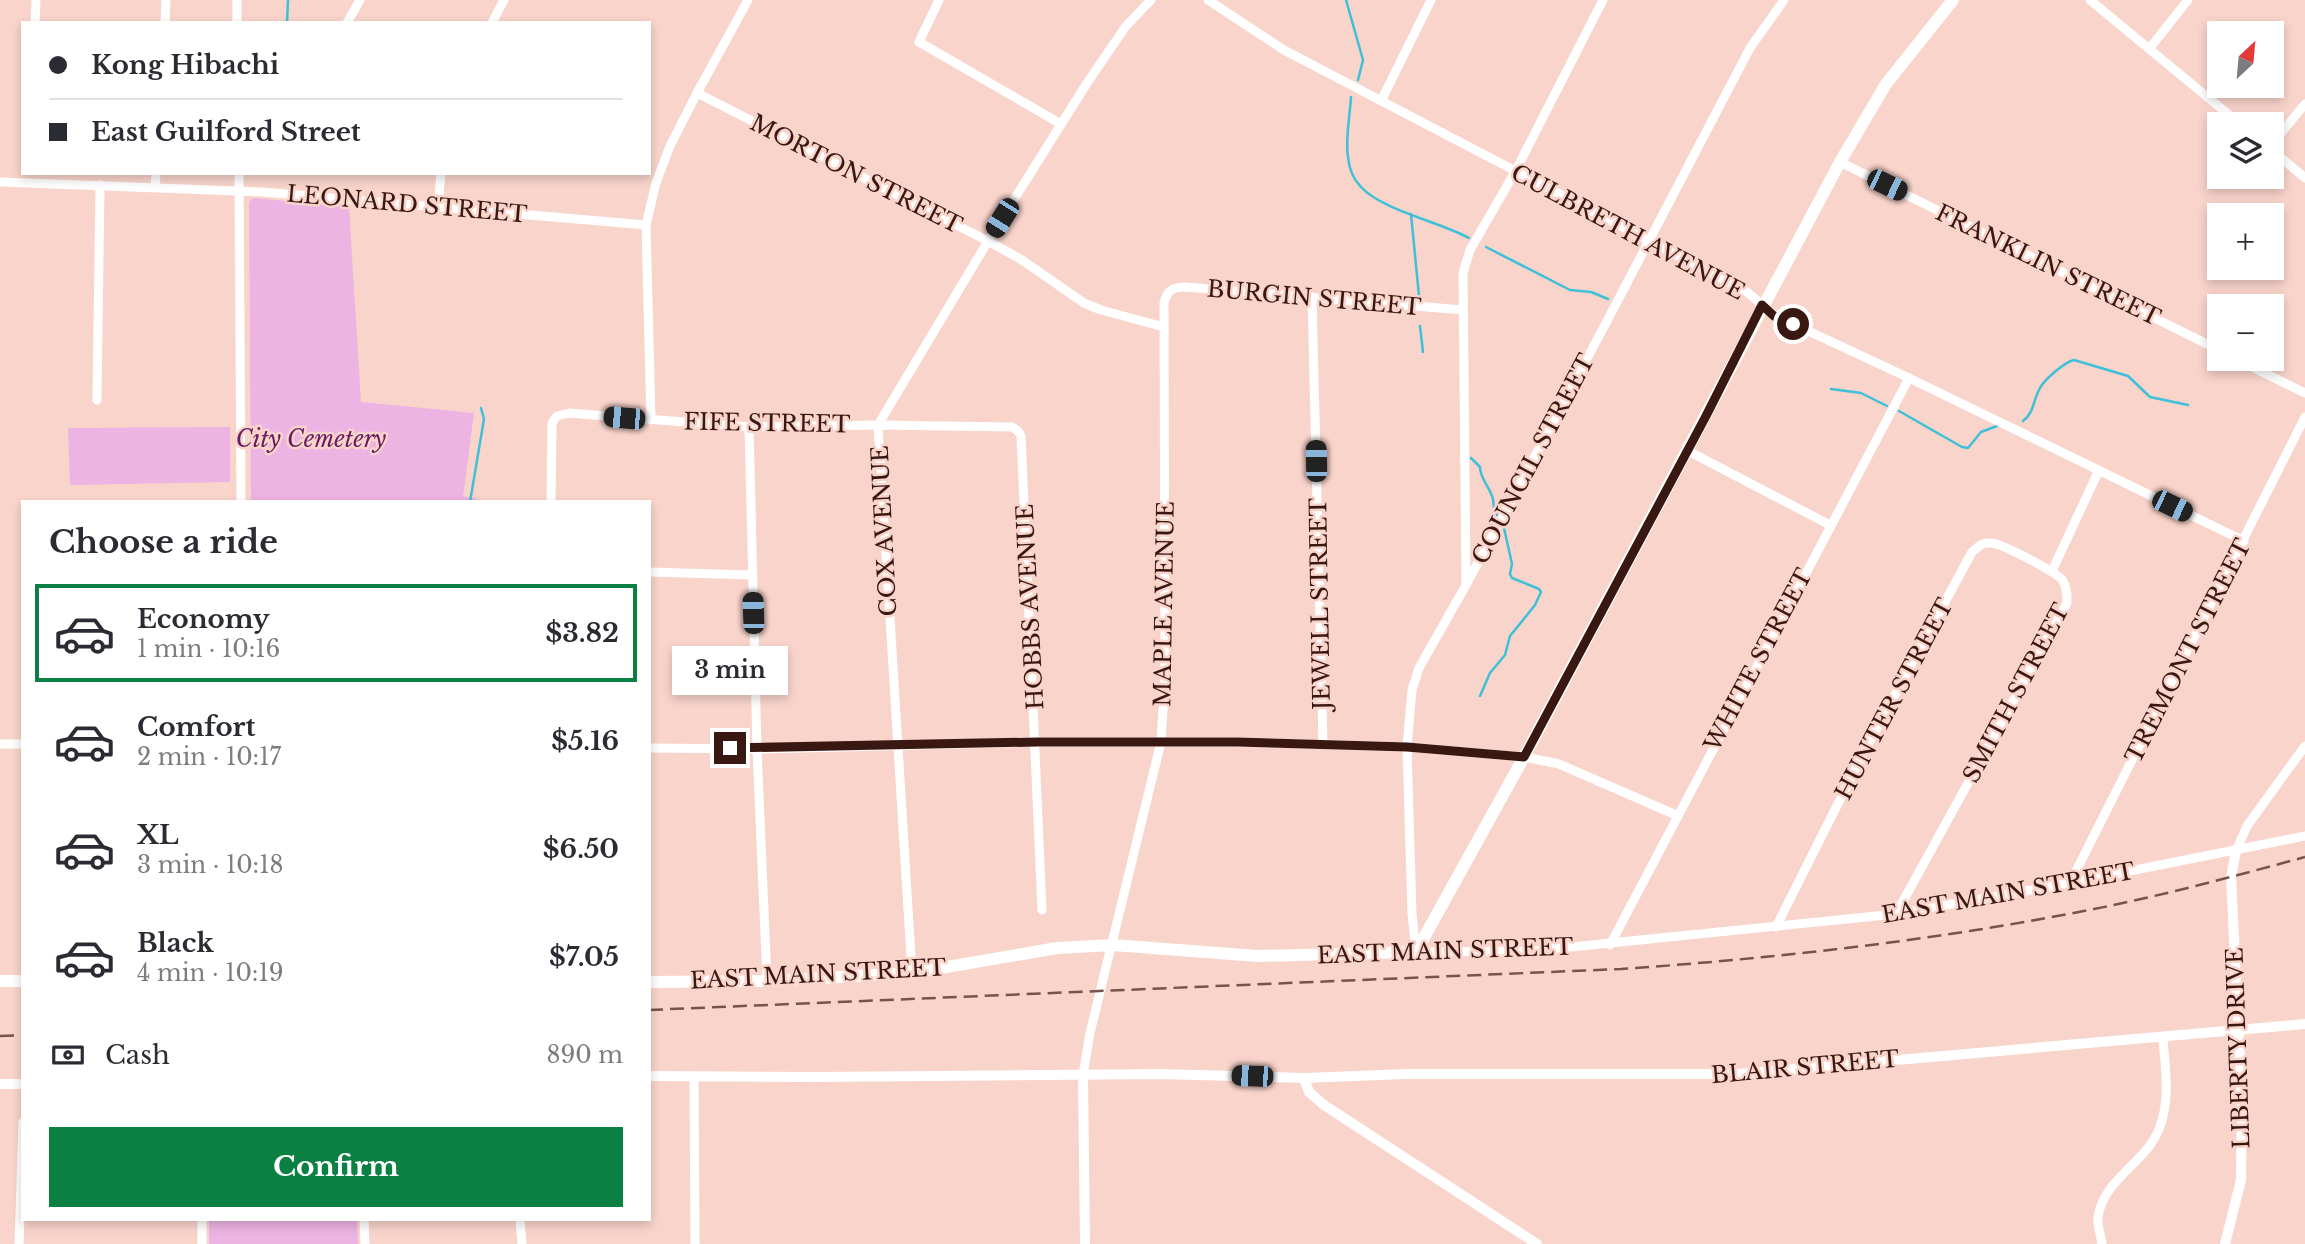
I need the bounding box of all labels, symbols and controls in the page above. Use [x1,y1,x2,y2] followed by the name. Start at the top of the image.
[2207,21,2284,98] north arrow
[2207,21,2284,371] map controls
[91,49,279,81] text: Kong Hibachi
[745,108,967,240] street label: MORTON STREET
[2207,112,2284,189] button: layers
[91,116,361,148] text: East Guilford Street
[1506,158,1750,306] street label: CULBRETH AVENUE
[1864,166,1911,204] car
[286,180,529,229] street label: LEONARD STREET
[982,195,1023,241] car
[1931,198,2165,332] street label: FRANKLIN STREET
[2207,203,2284,280] button: +
[1206,275,1423,321] street label: BURGIN STREET
[2207,294,2284,371] button: −
[1777,308,1809,340] route start
[1466,349,1601,569] street label: COUNCIL STREET
[603,406,646,430] car
[683,408,851,438] street label: FIFE STREET
[236,425,386,453] park label: City Cemetery
[1306,440,1327,482] car
[866,445,902,617] street label: COX AVENUE
[2149,487,2196,525] car
[1304,497,1336,713] street label: JEWELL STREET
[1148,501,1180,707] street label: MAPLE AVENUE
[1011,503,1049,711] street label: HOBBS AVENUE
[49,522,278,562] text: Choose a ride
[2119,534,2257,768] street label: TREMONT STREET
[1698,563,1818,757] street label: WHITE STREET
[742,592,765,634] car
[1829,593,1959,805] street label: HUNTER STREET
[1957,598,2075,787] street label: SMITH STREET
[53,602,116,665] icon: car
[137,603,270,635] text: Economy
[545,617,619,649] text: $3.82
[137,635,280,663] text: 1 min · 10:16
[672,646,788,696] callout: 3 min
[694,656,766,684] text: 3 min
[53,710,116,773] icon: car
[137,711,255,743] text: Comfort
[551,725,619,757] text: $5.16
[714,732,746,764] route end
[137,743,281,771] text: 2 min · 10:17
[53,818,116,881] icon: car
[137,819,179,851] text: XL
[543,833,619,865] text: $6.50
[137,851,283,879] text: 3 min · 10:18
[1879,857,2137,929] street label: EAST MAIN STREET
[53,926,116,989] icon: car
[137,927,214,959] text: Black
[1316,933,1574,969] street label: EAST MAIN STREET
[549,941,619,973] text: $7.05
[2220,947,2256,1149] street label: LIBERTY DRIVE
[689,953,947,995] street label: EAST MAIN STREET
[137,959,283,987] text: 4 min · 10:19
[49,1036,87,1074] icon: cash
[105,1039,170,1071] text: Cash
[547,1041,623,1069] text: 890 m
[1710,1045,1901,1089] street label: BLAIR STREET
[1231,1065,1274,1087] car
[49,1127,623,1207] button: Confirm

